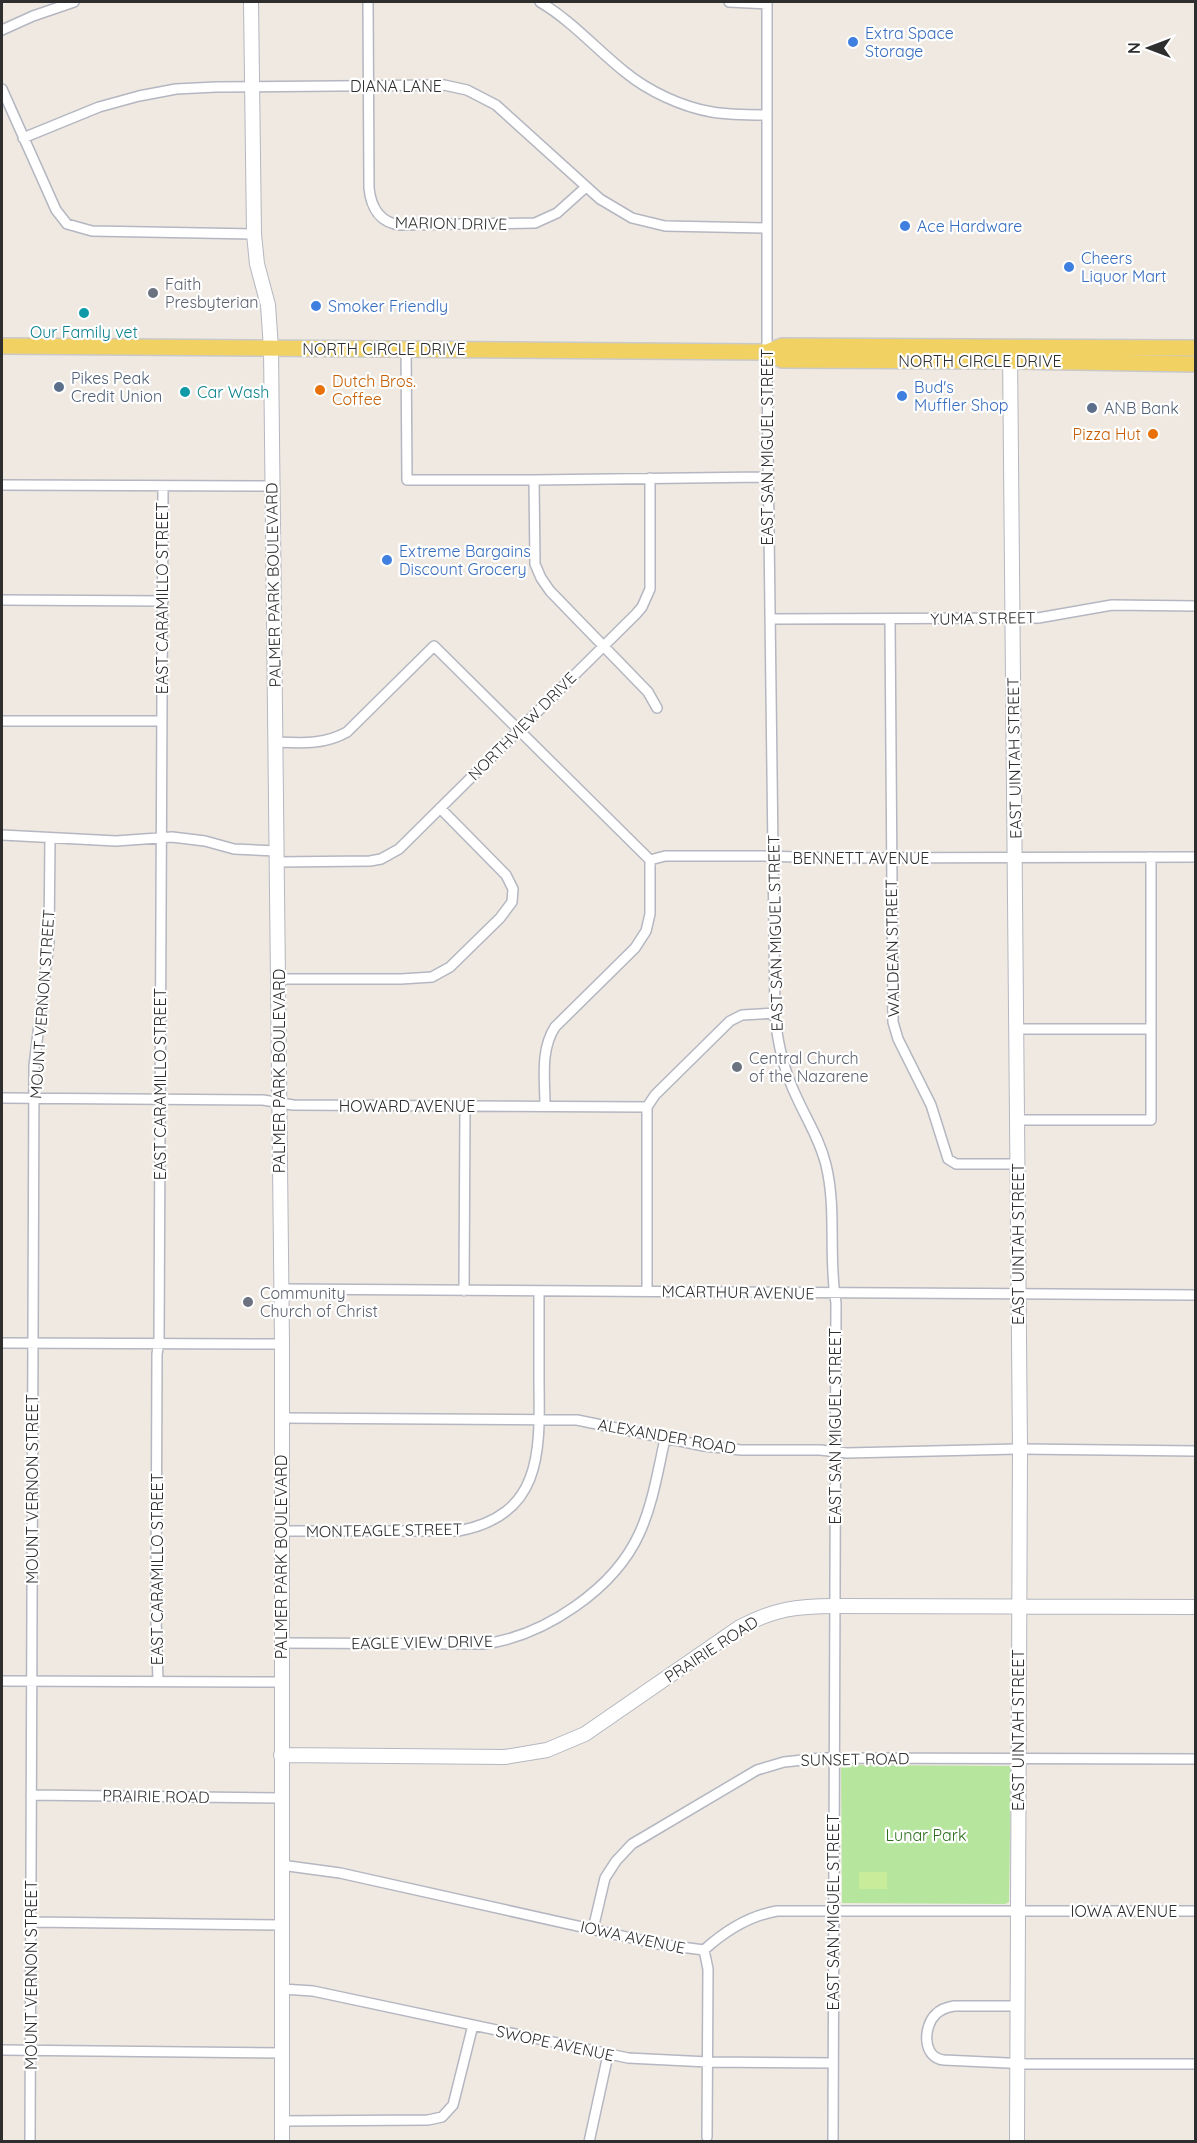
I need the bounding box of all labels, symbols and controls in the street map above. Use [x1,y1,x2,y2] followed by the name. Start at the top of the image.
[1119,18,1179,78] north arrow
[865,23,954,61] place label: Extra Space Storage
[846,35,860,49] marker: Extra Space Storage
[1124,42,1144,54] text: N
[350,76,442,96] street label: DIANA LANE
[395,212,507,234] street label: MARION DRIVE
[917,216,1022,236] place label: Ace Hardware
[898,219,912,233] marker: Ace Hardware
[1081,248,1166,286] place label: Cheers Liquor Mart
[1062,260,1076,274] marker: Cheers Liquor Mart
[165,274,259,312] place label: Faith Presbyterian
[146,286,160,300] marker: Faith Presbyterian
[328,296,448,316] place label: Smoker Friendly
[309,299,323,313] marker: Smoker Friendly
[77,306,91,320] marker: Our Family vet
[30,322,138,342] place label: Our Family vet
[302,339,466,359] street label: NORTH CIRCLE DRIVE
[757,348,777,545] street label: EAST SAN MIGUEL STREET
[898,351,1062,371] street label: NORTH CIRCLE DRIVE
[71,368,162,406] place label: Pikes Peak Credit Union
[332,371,416,409] place label: Dutch Bros. Coffee
[914,377,1009,415] place label: Bud's Muffler Shop
[52,380,66,394] marker: Pikes Peak Credit Union
[197,382,269,402] place label: Car Wash
[313,383,327,397] marker: Dutch Bros. Coffee
[178,385,192,399] marker: Car Wash
[895,389,909,403] marker: Bud's Muffler Shop
[1104,398,1179,418] place label: ANB Bank
[1085,401,1099,415] marker: ANB Bank
[1073,424,1141,444] place label: Pizza Hut
[1146,427,1160,441] marker: Pizza Hut
[261,483,285,687] street label: PALMER PARK BOULEVARD
[152,502,172,694] street label: EAST CARAMILLO STREET
[399,541,531,579] place label: Extreme Bargains Discount Grocery
[380,553,394,567] marker: Extreme Bargains Discount Grocery
[930,607,1036,629] street label: YUMA STREET
[464,668,580,784] street label: NORTHVIEW DRIVE
[1003,677,1025,839] street label: EAST UINTAH STREET
[763,834,787,1032] street label: EAST SAN MIGUEL STREET
[793,848,929,868] street label: BENNETT AVENUE
[881,878,903,1017] street label: WALDEAN STREET
[25,908,59,1100] street label: MOUNT VERNON STREET
[269,969,289,1173] street label: PALMER PARK BOULEVARD
[150,988,170,1180] street label: EAST CARAMILLO STREET
[749,1048,869,1086] place label: Central Church of the Nazarene
[730,1060,744,1074] marker: Central Church of the Nazarene
[339,1096,475,1116] street label: HOWARD AVENUE
[1008,1163,1028,1325] street label: EAST UINTAH STREET
[661,1281,815,1303] street label: MCARTHUR AVENUE
[260,1283,378,1321] place label: Community Church of Christ
[241,1295,255,1309] marker: Community Church of Christ
[825,1327,845,1524] street label: EAST SAN MIGUEL STREET
[22,1394,42,1584] street label: MOUNT VERNON STREET
[596,1414,738,1458] street label: ALEXANDER ROAD
[271,1455,291,1659] street label: PALMER PARK BOULEVARD
[147,1473,167,1665] street label: EAST CARAMILLO STREET
[306,1519,463,1541] street label: MONTEAGLE STREET
[661,1611,761,1687] street label: PRAIRIE ROAD
[351,1631,493,1653] street label: EAGLE VIEW DRIVE
[1008,1649,1028,1811] street label: EAST UINTAH STREET
[800,1748,910,1770] street label: SUNSET ROAD
[102,1785,210,1807] street label: PRAIRIE ROAD
[823,1813,843,2010] street label: EAST SAN MIGUEL STREET
[886,1825,966,1845] park label: Lunar Park
[21,1880,41,2070] street label: MOUNT VERNON STREET
[1071,1901,1177,1921] street label: IOWA AVENUE
[579,1916,687,1958] street label: IOWA AVENUE
[494,2021,616,2065] street label: SWOPE AVENUE

